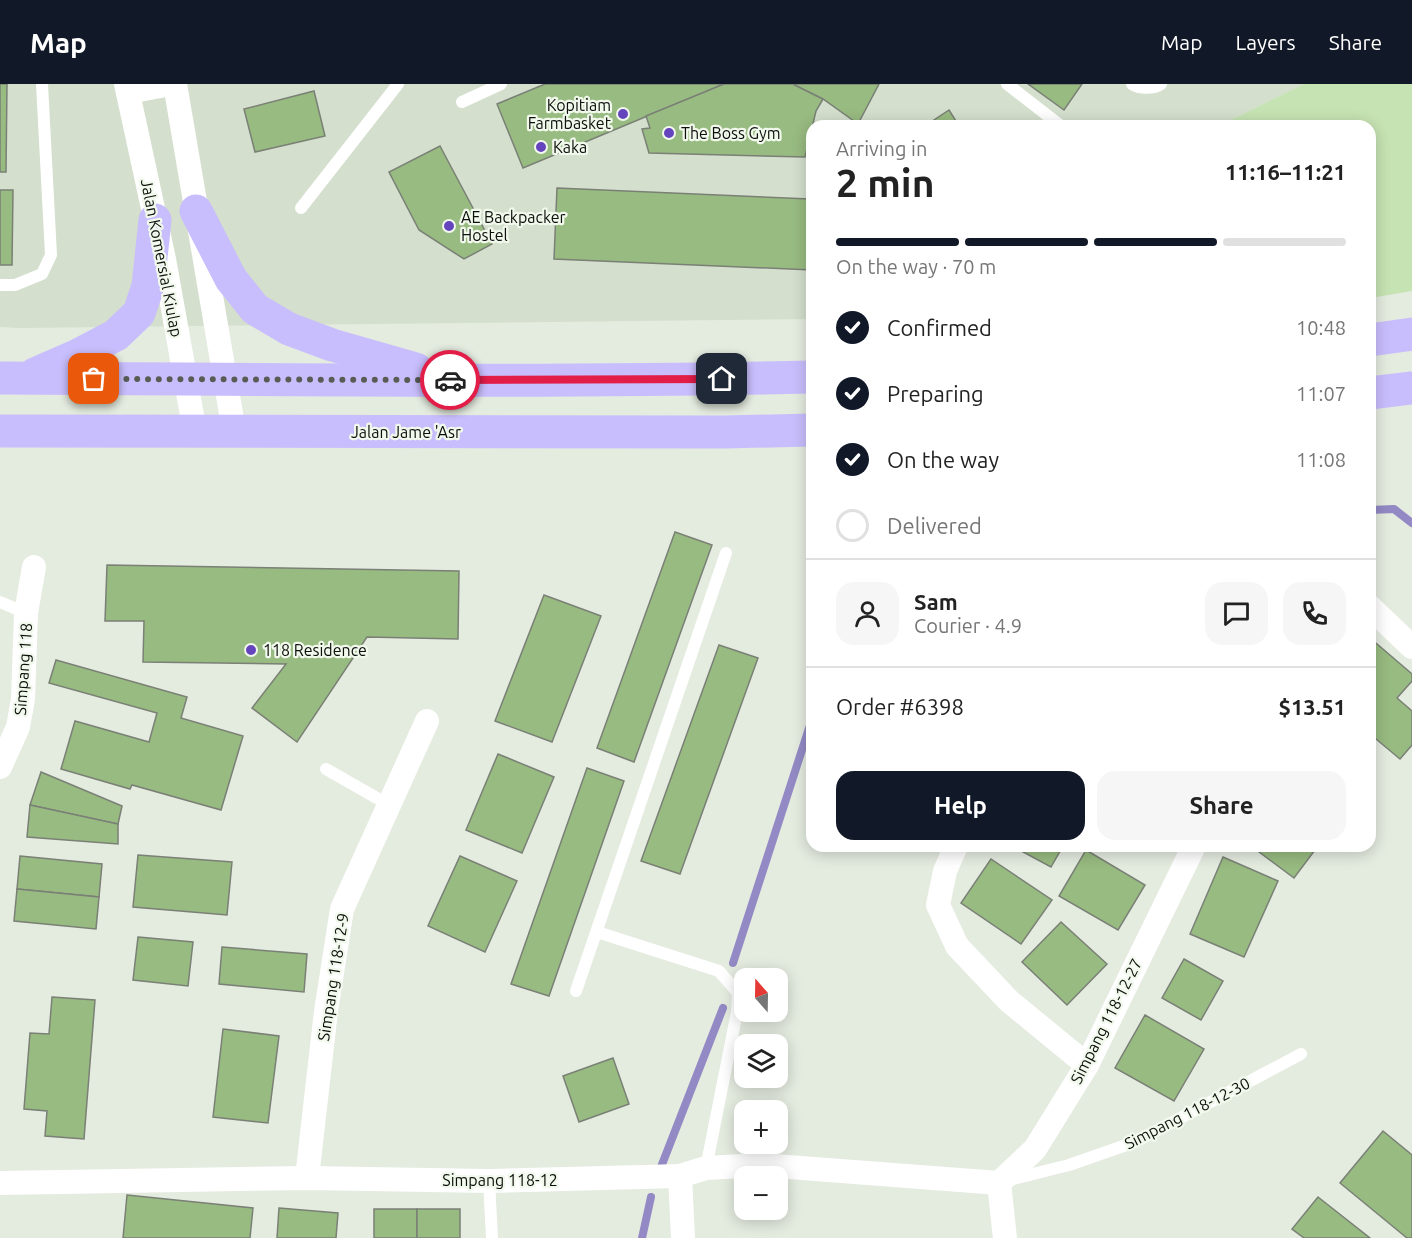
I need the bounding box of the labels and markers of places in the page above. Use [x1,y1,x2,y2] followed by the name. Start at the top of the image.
[528,96,612,132] place label: Kopitiam Farmbasket
[616,107,630,121] marker: Kopitiam Farmbasket
[681,124,781,142] place label: The Boss Gym
[662,126,676,140] marker: The Boss Gym
[553,138,587,156] place label: Kaka
[534,140,548,154] marker: Kaka
[461,208,566,244] place label: AE Backpacker Hostel
[442,219,456,233] marker: AE Backpacker Hostel
[68,353,119,404] pin
[696,353,747,404] pin
[263,641,367,659] place label: 118 Residence
[244,643,258,657] marker: 118 Residence

